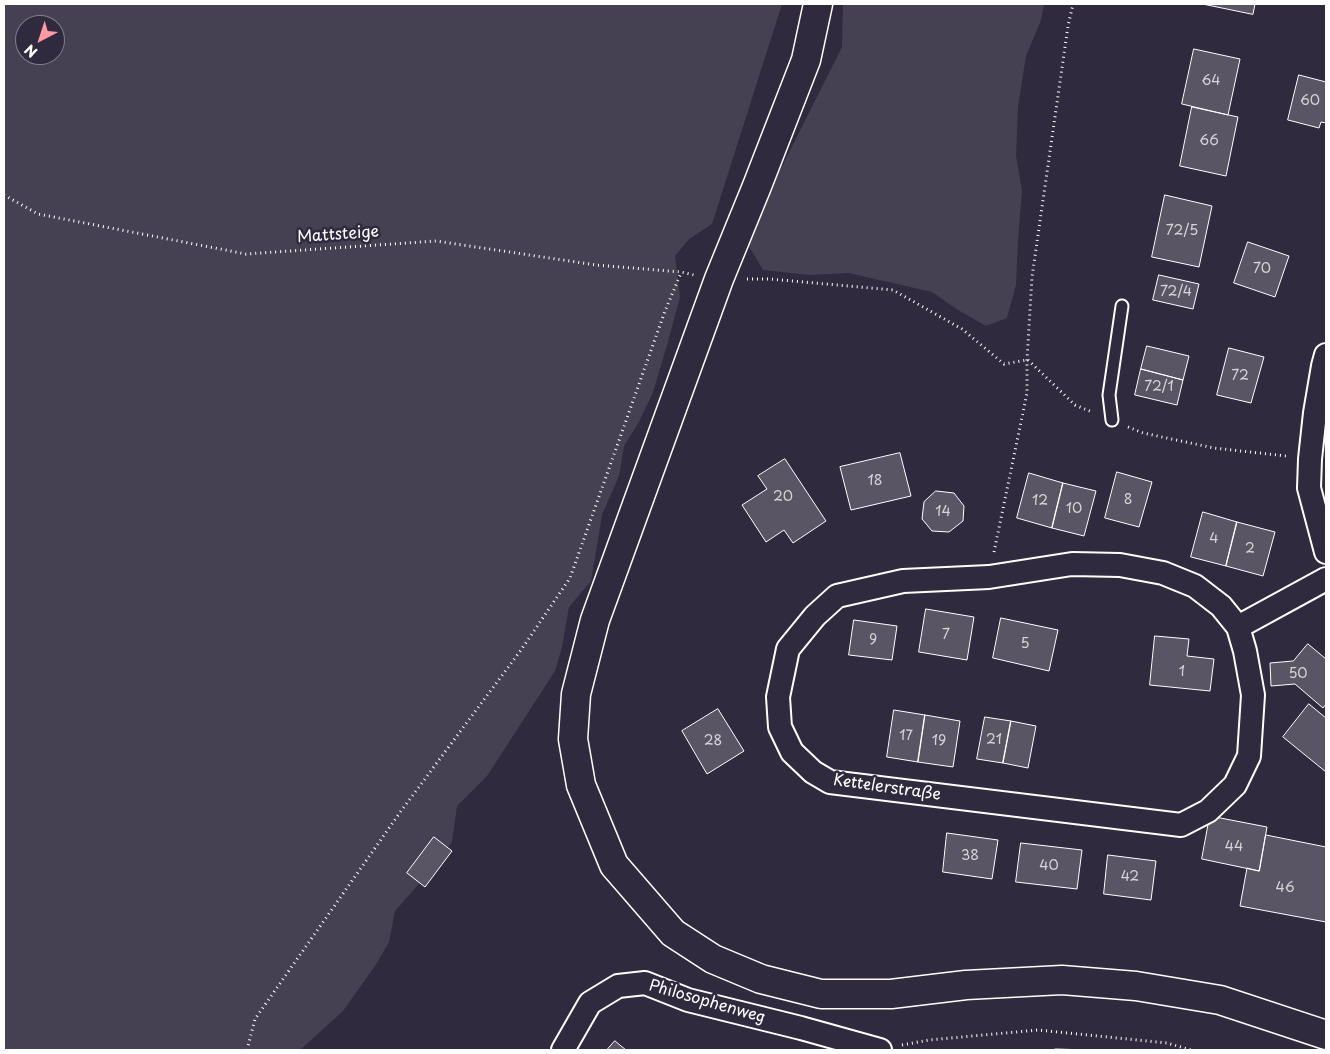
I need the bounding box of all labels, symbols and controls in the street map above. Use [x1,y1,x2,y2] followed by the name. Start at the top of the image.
[15,15,65,65] north arrow
[20,39,42,63] text: N
[1201,73,1221,89] house number: 64
[1300,93,1320,109] house number: 60
[1199,133,1219,149] house number: 66
[296,223,380,247] street label: Mattsteige
[1166,223,1198,239] house number: 72/5
[1253,261,1271,277] house number: 70
[1160,284,1192,300] house number: 72/4
[1231,368,1249,384] house number: 72
[1144,379,1174,395] house number: 72/1
[867,473,883,489] house number: 18
[773,489,793,505] house number: 20
[1124,492,1132,508] house number: 8
[1032,493,1048,509] house number: 12
[1066,501,1082,517] house number: 10
[935,504,951,520] house number: 14
[1209,531,1219,547] house number: 4
[1245,541,1255,557] house number: 2
[942,627,950,643] house number: 7
[869,632,877,648] house number: 9
[1020,636,1030,652] house number: 5
[1179,664,1185,680] house number: 1
[1288,666,1308,682] house number: 50
[899,728,913,744] house number: 17
[986,732,1002,748] house number: 21
[704,733,722,749] house number: 28
[932,733,946,749] house number: 19
[832,771,942,805] street label: Kettelerstraße
[1225,839,1243,855] house number: 44
[961,848,979,864] house number: 38
[1039,858,1059,874] house number: 40
[1121,869,1139,885] house number: 42
[1275,880,1295,896] house number: 46
[647,976,767,1028] street label: Philosophenweg

